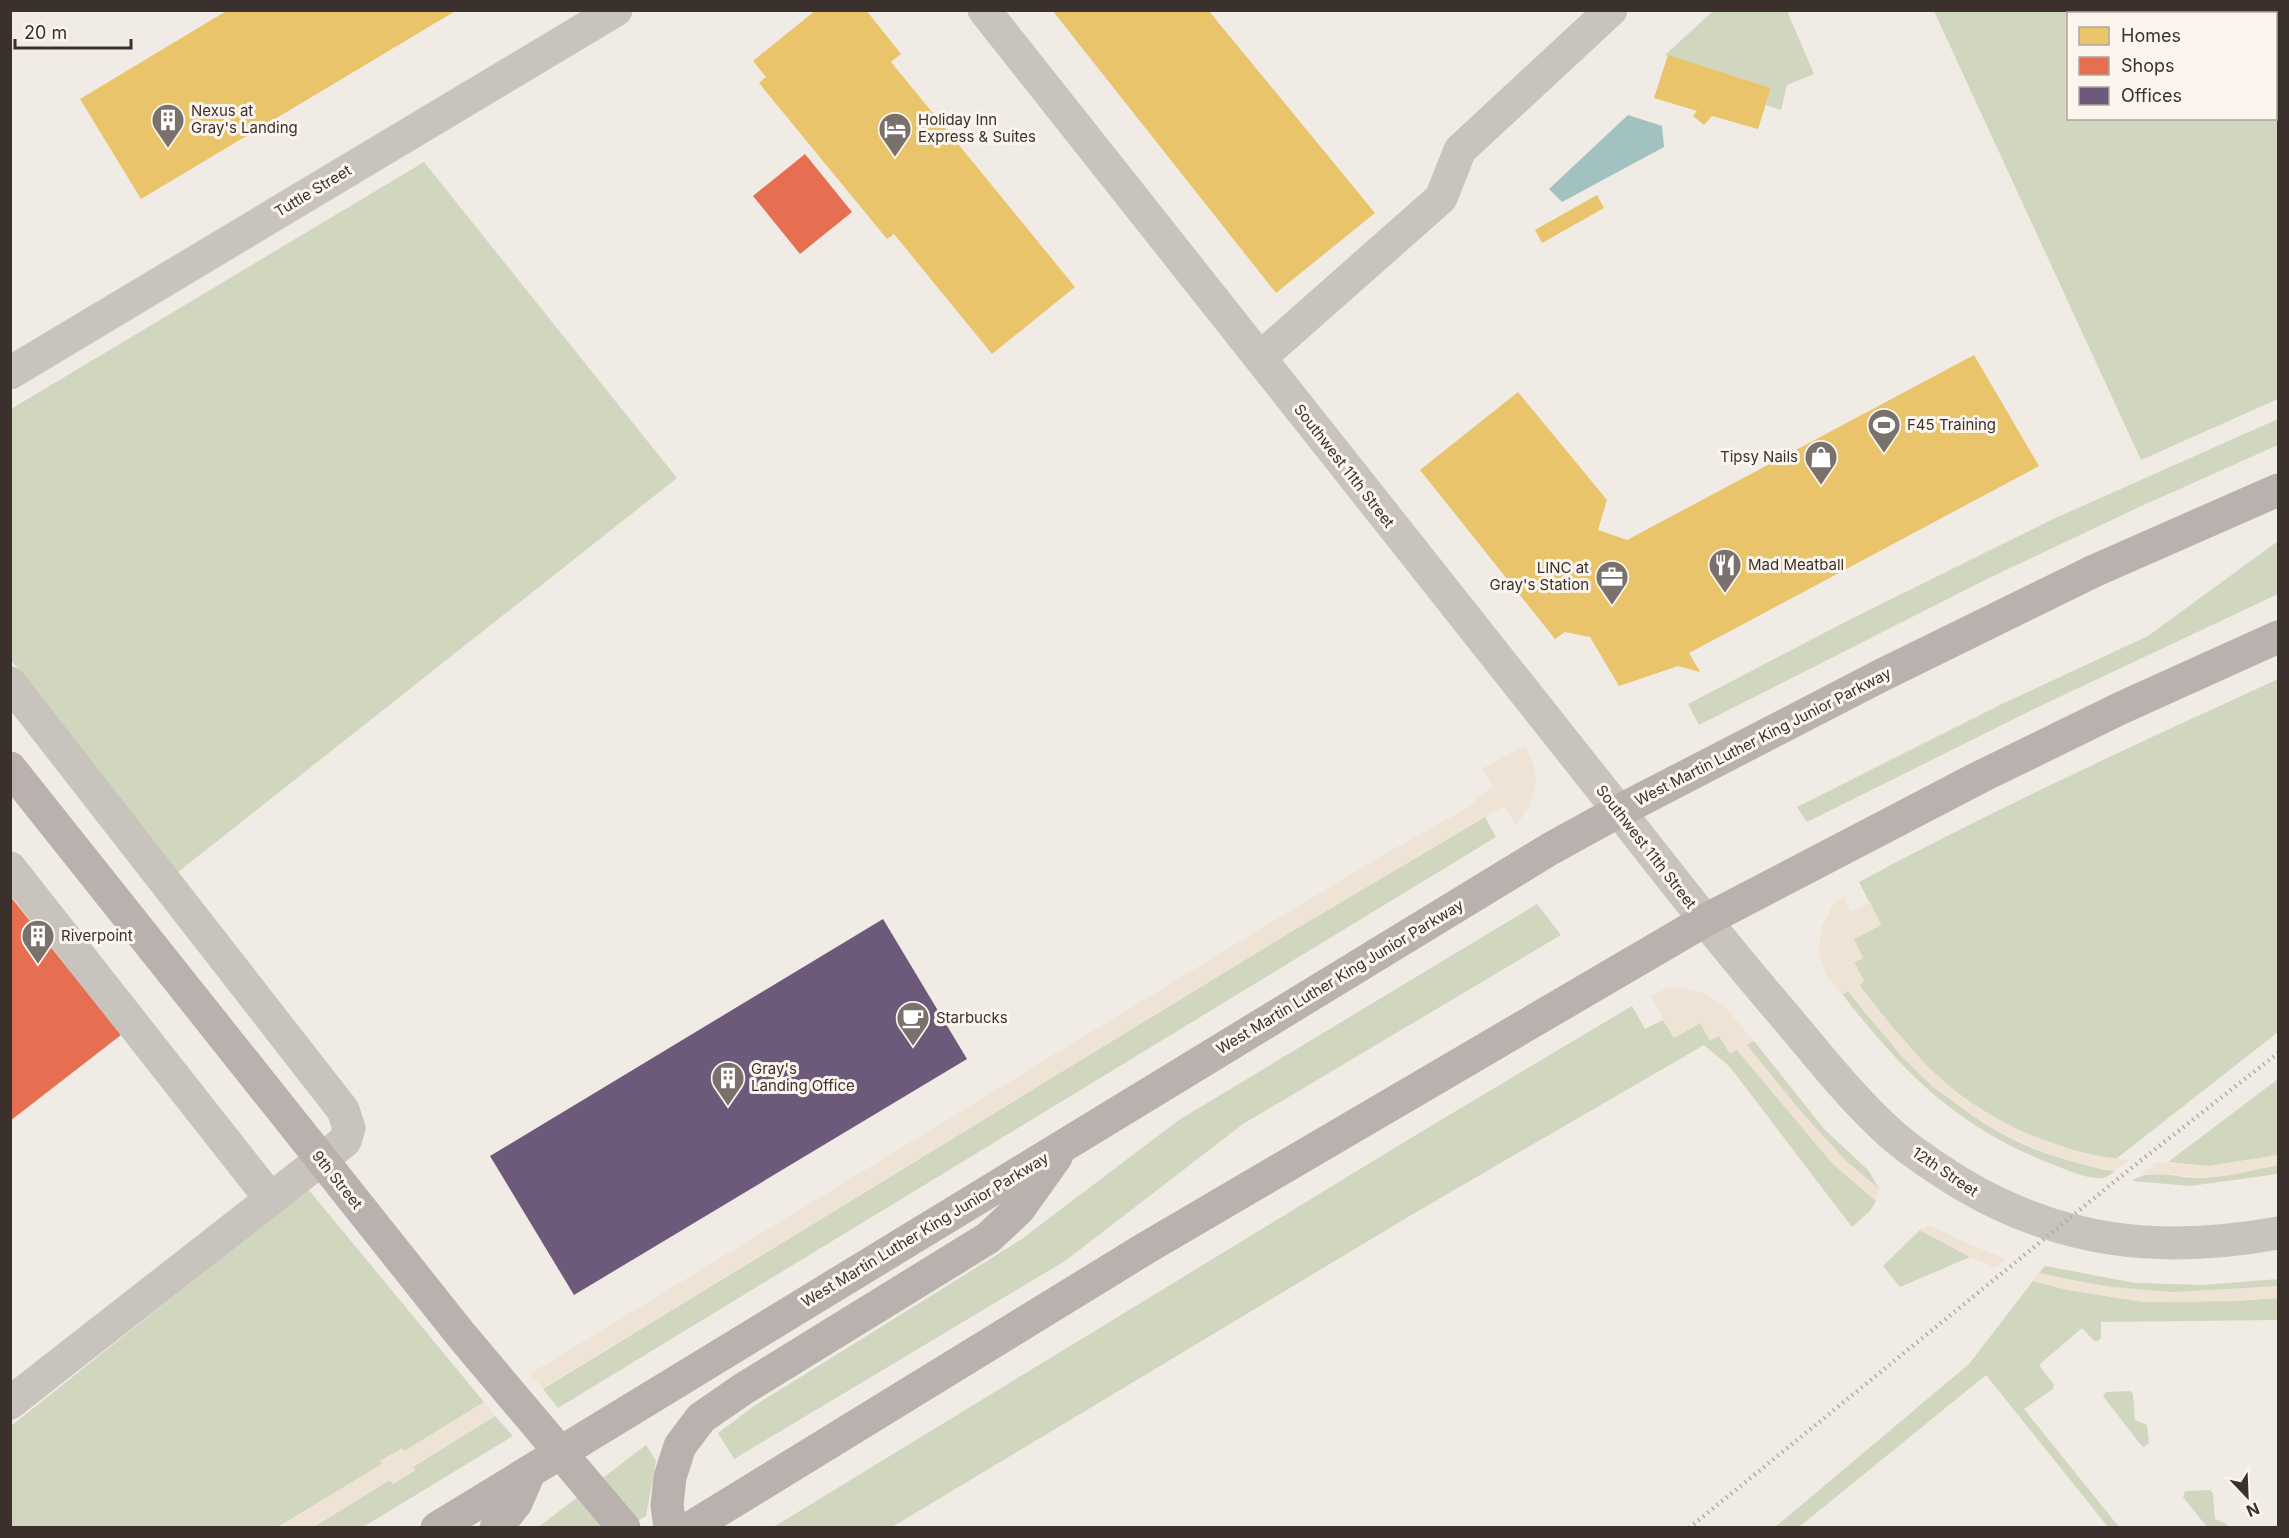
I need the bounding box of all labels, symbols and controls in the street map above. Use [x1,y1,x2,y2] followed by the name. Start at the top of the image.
[15,12,130,50] scale bar
[2067,12,2277,120] legend
[24,22,67,43] text: 20 m
[2121,25,2181,46] text: Homes
[2121,55,2175,76] text: Shops
[2121,85,2182,106] text: Offices
[191,101,298,137] place label: Nexus at Gray's Landing
[150,102,186,149] building icon: Nexus at Gray's Landing
[918,110,1036,146] place label: Holiday Inn Express & Suites
[877,111,913,158] hotel icon: Holiday Inn Express & Suites
[271,160,354,221] street label: Tuttle Street
[1290,400,1399,531] street label: Southwest 11th Street
[1866,407,1902,454] sports icon: F45 Training
[1907,415,1996,434] place label: F45 Training
[1803,439,1839,486] shop icon: Tipsy Nails
[1720,447,1798,466] place label: Tipsy Nails
[1707,547,1743,594] restaurant icon: Mad Meatball
[1748,555,1844,574] place label: Mad Meatball
[1489,558,1589,594] place label: LINC at Gray's Station
[1594,559,1630,606] office icon: LINC at Gray's Station
[1631,663,1895,810] street label: West Martin Luther King Junior Parkway
[1592,781,1701,912] street label: Southwest 11th Street
[1213,895,1467,1058] street label: West Martin Luther King Junior Parkway
[20,918,56,965] building icon: Riverpoint
[61,926,133,945] place label: Riverpoint
[895,1000,931,1047] cafe icon: Starbucks
[936,1008,1008,1027] place label: Starbucks
[751,1059,855,1095] place label: Gray's Landing Office
[710,1060,746,1107] building icon: Gray's Landing Office
[1909,1143,1982,1201] street label: 12th Street
[308,1147,367,1213] street label: 9th Street
[798,1148,1052,1311] street label: West Martin Luther King Junior Parkway
[2217,1466,2277,1526] north arrow
[2243,1498,2262,1521] text: N

